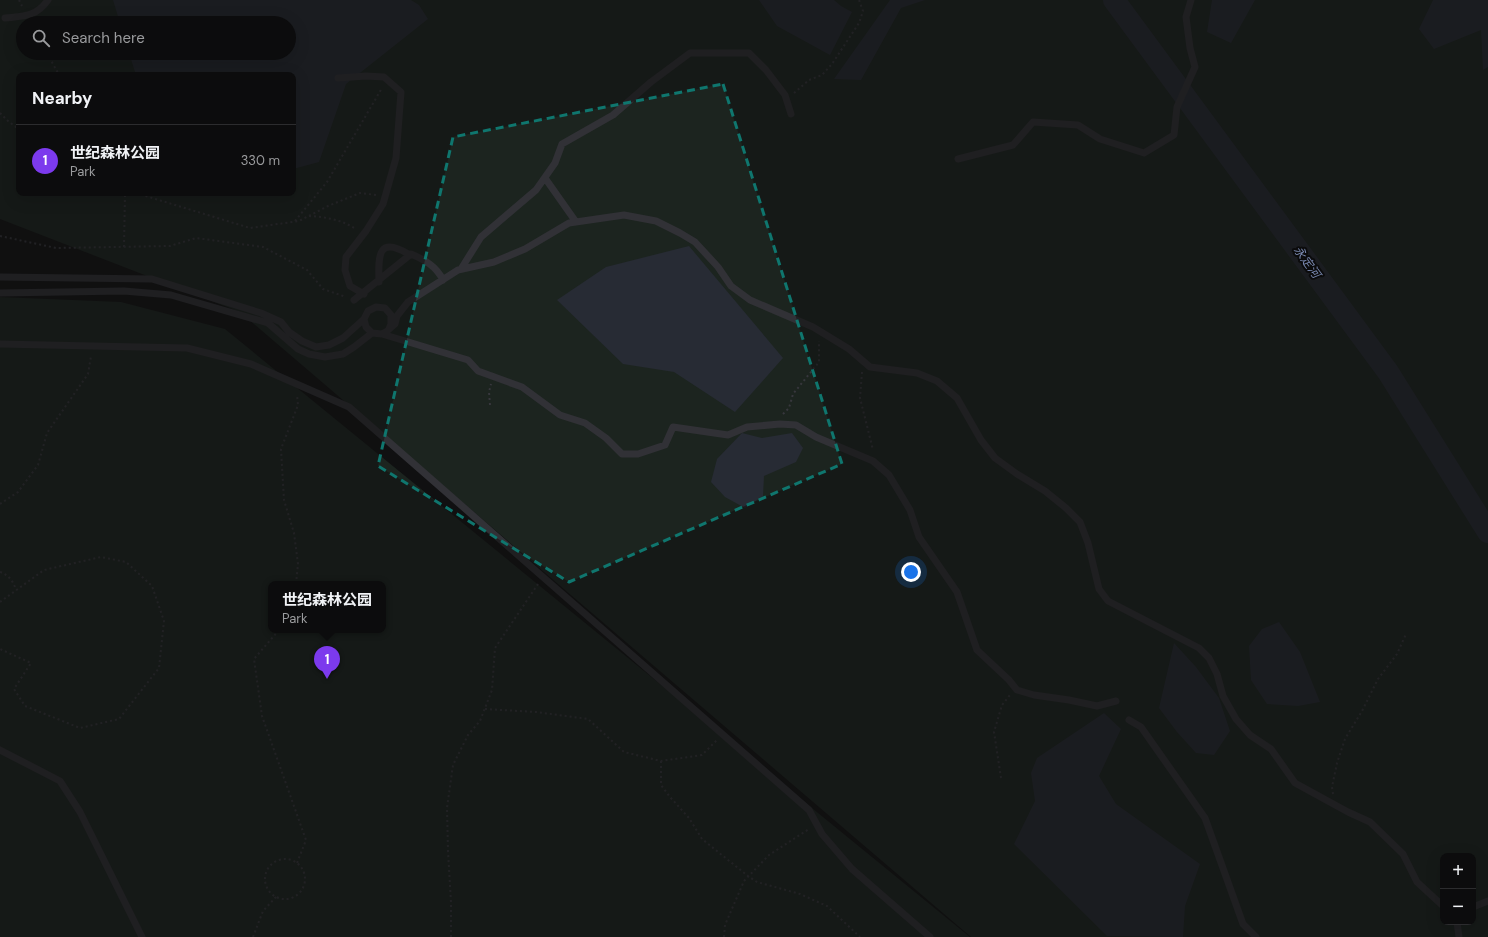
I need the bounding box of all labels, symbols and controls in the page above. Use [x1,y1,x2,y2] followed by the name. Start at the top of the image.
[16,16,296,60] search box
[30,27,52,49] icon: search
[62,28,145,48] text: Search here
[32,87,92,109] text: Nearby
[70,143,160,163] text: 世纪森林公园
[43,152,47,169] text: 1
[241,152,280,169] text: 330 m
[70,163,96,180] text: Park
[1290,243,1325,283] water label: 永定河
[901,562,921,582] your location
[268,581,386,633] popup
[282,590,372,610] text: 世纪森林公园
[282,610,308,627] text: Park
[314,646,340,679] pin: 1
[1440,853,1476,925] map controls
[1440,853,1476,889] button: +
[1440,889,1476,925] button: −

